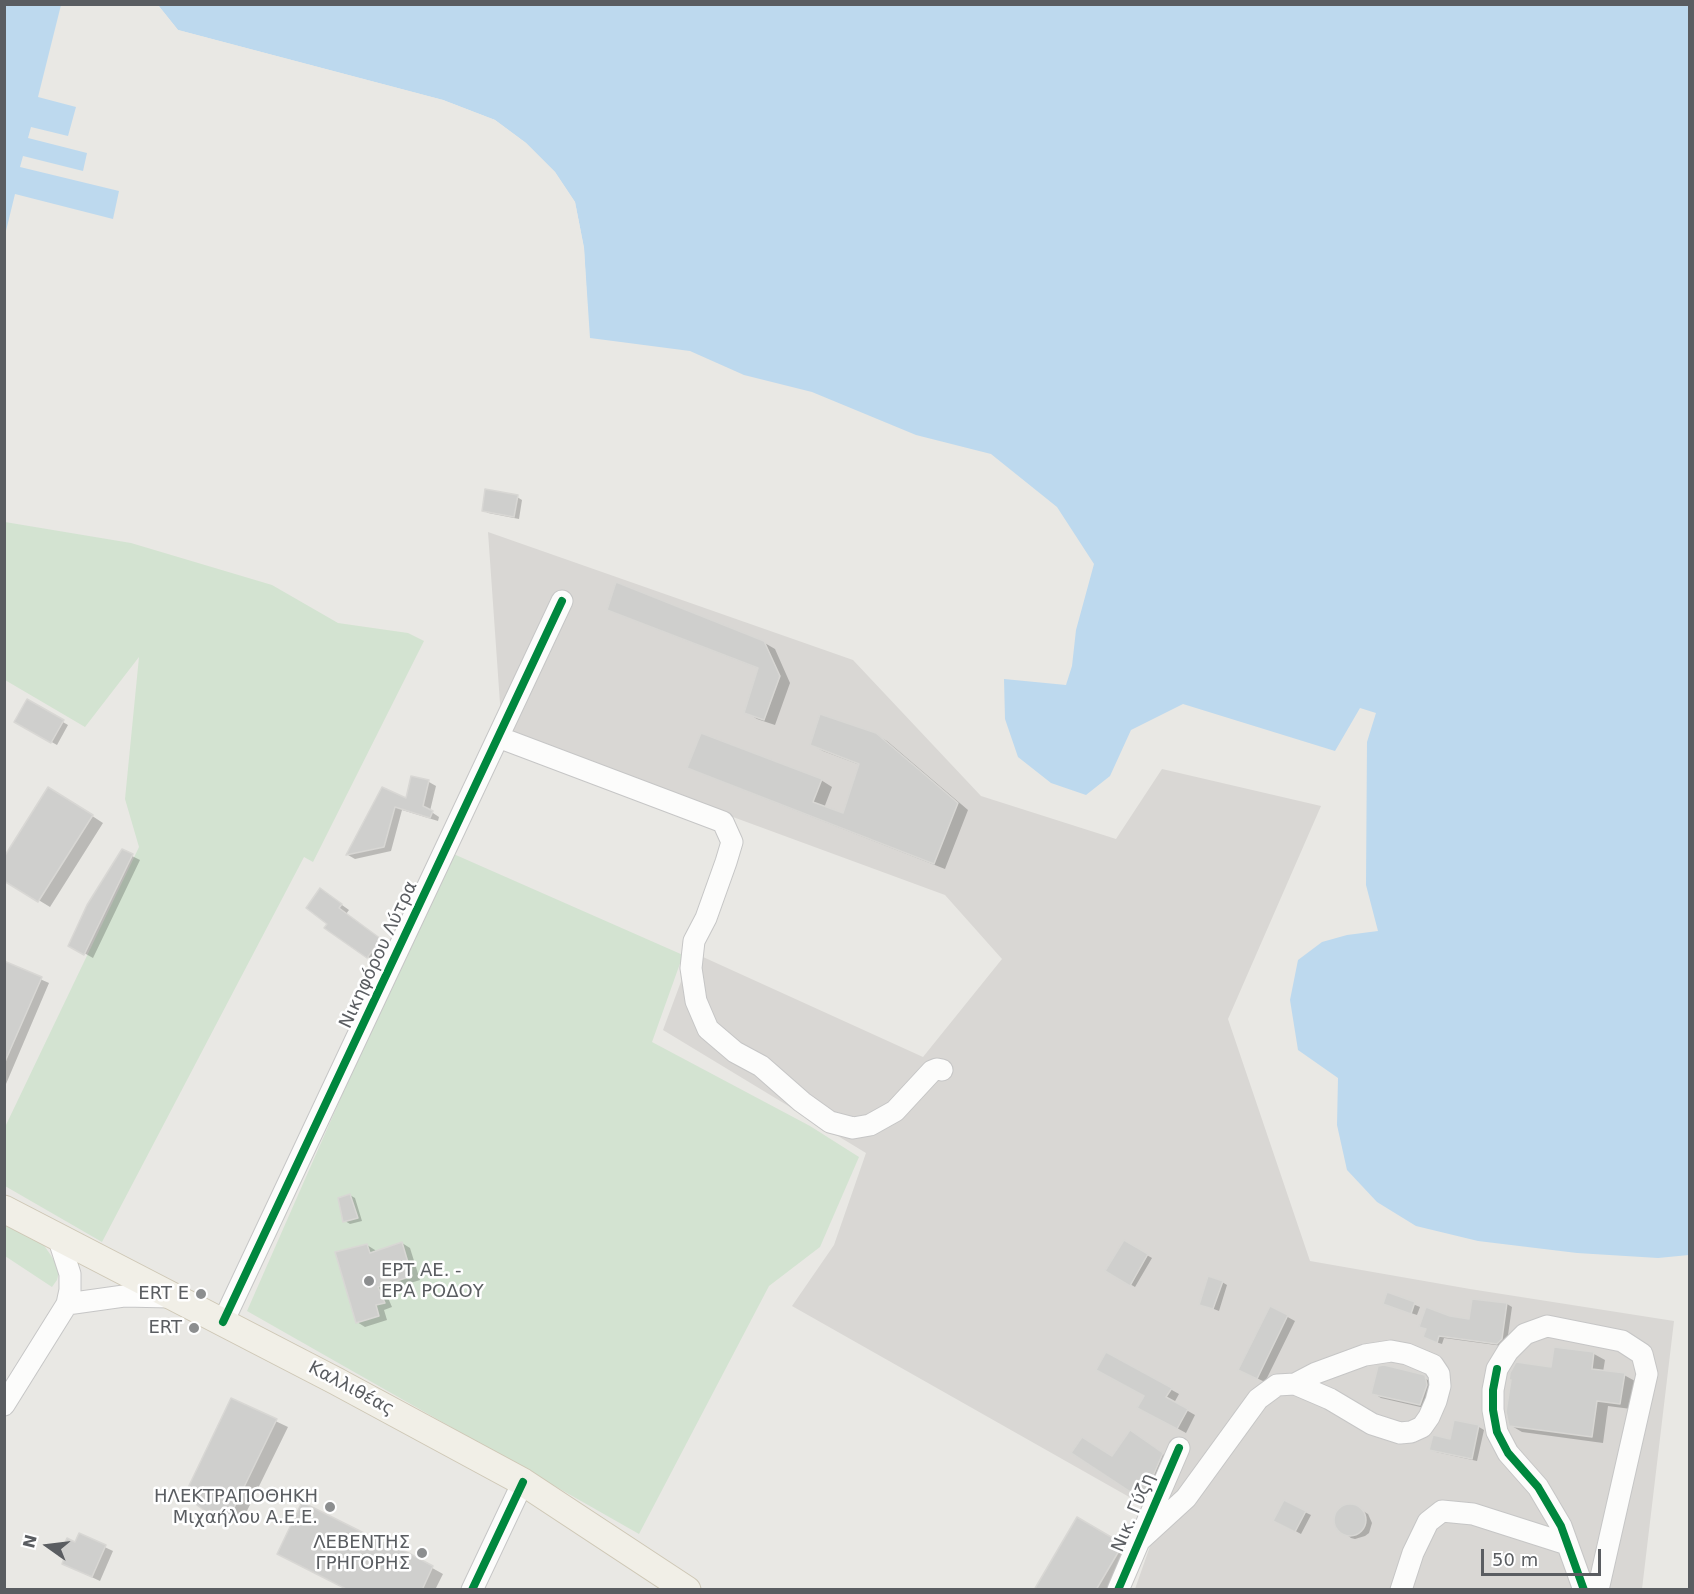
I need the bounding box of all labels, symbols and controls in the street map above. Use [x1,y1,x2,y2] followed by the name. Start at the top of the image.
[335,878,423,1032] street label: Νικηφόρου Λύτρα
[381,1260,484,1302] place label: ΕΡΤ ΑΕ. - ΕΡΑ ΡΟΔΟΥ
[362,1274,376,1288] marker: ΕΡΤ ΑΕ. - ΕΡΑ ΡΟΔΟΥ
[138,1283,189,1305] place label: ERT E
[194,1287,208,1301] marker: ERT E
[148,1317,182,1339] place label: ERT
[187,1321,201,1335] marker: ERT
[304,1357,398,1421] street label: Καλλιθέας
[1108,1470,1160,1556] street label: Νικ. Γύζη
[154,1486,318,1528] place label: ΗΛΕΚΤΡΑΠΟΘΗΚΗ Μιχαήλου Α.Ε.Ε.
[323,1500,337,1514] marker: ΗΛΕΚΤΡΑΠΟΘΗΚΗ Μιχαήλου Α.Ε.Ε.
[18,1516,78,1576] north arrow
[313,1532,410,1574] place label: ΛΕΒΕΝΤΗΣ ΓΡΗΓΟΡΗΣ
[19,1533,41,1550] text: N
[1484,1537,1604,1575] scale bar
[415,1546,429,1560] marker: ΛΕΒΕΝΤΗΣ ΓΡΗΓΟΡΗΣ
[1492,1549,1538,1570] text: 50 m

